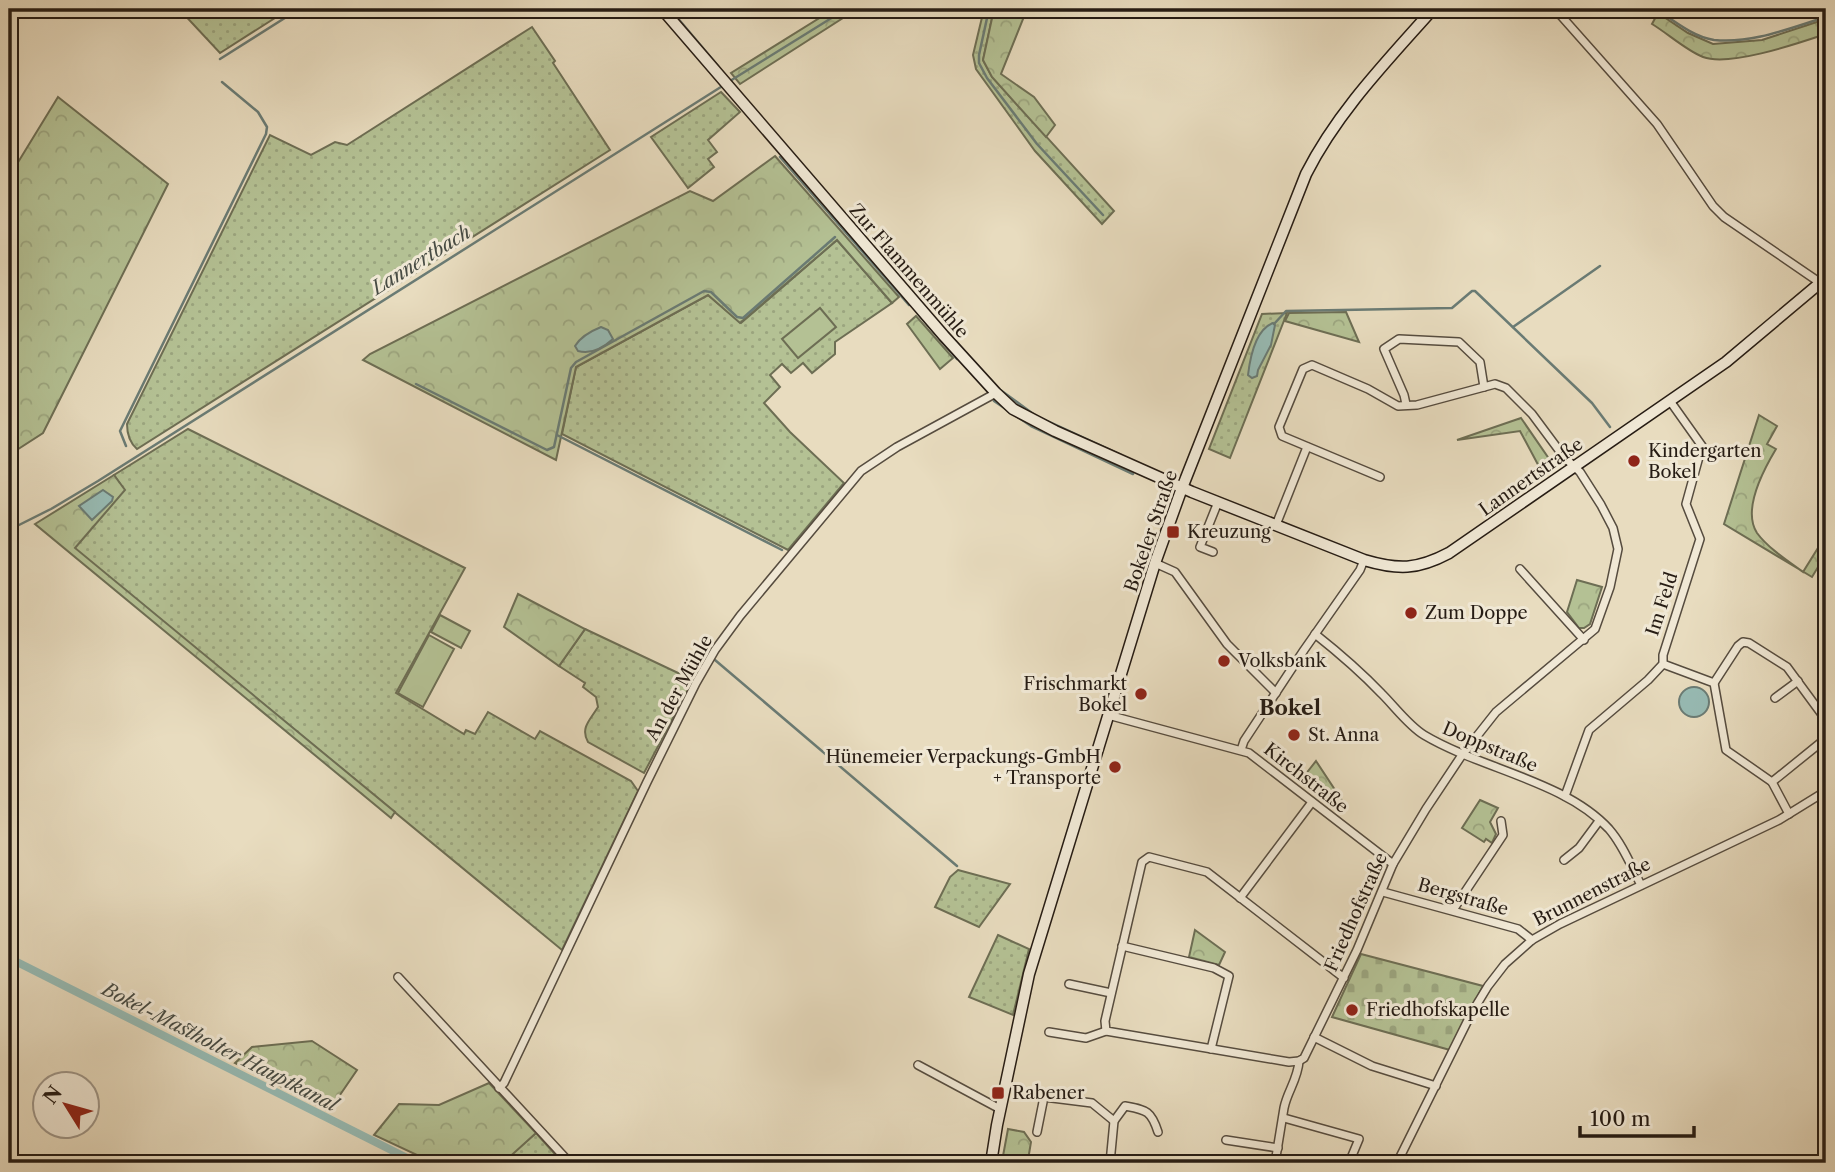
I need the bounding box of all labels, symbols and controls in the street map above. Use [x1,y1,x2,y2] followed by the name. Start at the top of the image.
[845,199,973,343] street label: Zur Flammenmühle
[365,220,475,301] water label: Lannertbach
[1475,433,1587,521] street label: Lannertstraße
[1648,440,1762,483] place label: Kindergarten Bokel
[1626,453,1642,469] marker: Kindergarten Bokel
[1120,467,1182,595] street label: Bokeler Straße
[1187,521,1271,543] place label: Kreuzung
[1165,524,1181,540] marker: Kreuzung
[1641,569,1683,639] street label: Im Feld
[1425,602,1528,624] place label: Zum Doppe
[1403,605,1419,621] marker: Zum Doppe
[640,631,717,746] street label: An der Mühle
[1237,650,1328,672] place label: Volksbank
[1216,653,1232,669] marker: Volksbank
[1023,673,1128,716] place label: Frischmarkt Bokel
[1133,686,1149,702] marker: Frischmarkt Bokel
[1259,695,1321,720] district label: Bokel
[1439,717,1541,777] street label: Doppstraße
[1308,724,1380,746] place label: St. Anna
[1286,727,1302,743] marker: St. Anna
[1259,738,1353,818] street label: Kirchstraße
[825,746,1101,789] place label: Hünemeier Verpackungs-GmbH + Transporte
[1107,759,1123,775] marker: Hünemeier Verpackungs-GmbH + Transporte
[1320,849,1392,975] street label: Friedhofstraße
[1530,853,1654,931] street label: Brunnenstraße
[1415,874,1511,920] street label: Bergstraße
[97,977,343,1117] water label: Bokel-Mastholter Hauptkanal
[1366,999,1510,1021] place label: Friedhofskapelle
[1344,1002,1360,1018] marker: Friedhofskapelle
[32,1070,102,1140] north arrow
[39,1082,67,1109] text: N
[1012,1082,1085,1104] place label: Rabener
[990,1085,1006,1101] marker: Rabener
[1580,1095,1693,1139] scale bar
[1590,1106,1651,1131] text: 100 m

